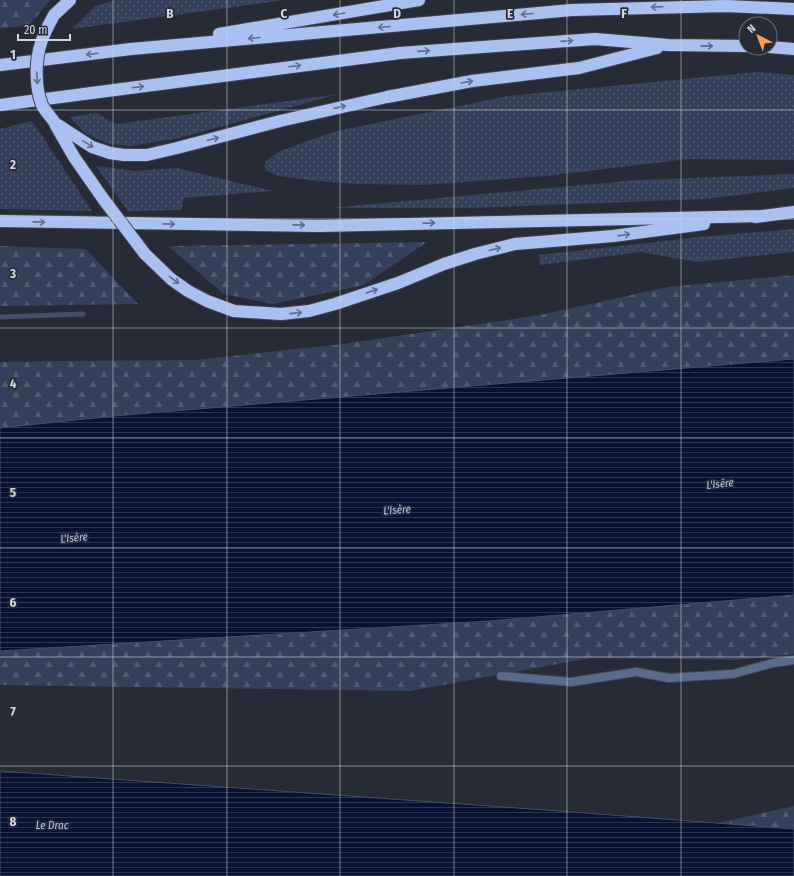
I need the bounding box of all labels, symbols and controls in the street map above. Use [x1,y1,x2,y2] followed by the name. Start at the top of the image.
[651,4,664,11] one-way arrow
[166,6,174,21] text: B
[281,6,288,21] text: C
[393,6,401,21] text: D
[507,6,513,21] text: E
[621,6,627,21] text: F
[333,10,346,18] one-way arrow
[521,10,534,17] one-way arrow
[18,16,70,42] scale bar
[738,16,778,56] north arrow
[745,22,758,36] text: N
[24,23,48,37] text: 20 m
[378,23,391,30] one-way arrow
[248,35,261,42] one-way arrow
[560,38,573,45] one-way arrow
[700,42,713,50] one-way arrow
[10,47,16,62] text: 1
[417,48,430,55] one-way arrow
[86,50,99,58] one-way arrow
[288,62,301,70] one-way arrow
[33,71,41,84] one-way arrow
[460,77,473,85] one-way arrow
[131,83,144,90] one-way arrow
[333,103,346,111] one-way arrow
[207,135,220,142] one-way arrow
[82,140,94,148] one-way arrow
[9,157,16,172] text: 2
[32,218,45,226] one-way arrow
[422,219,435,227] one-way arrow
[162,220,175,227] one-way arrow
[292,221,305,229] one-way arrow
[617,231,630,239] one-way arrow
[488,245,501,252] one-way arrow
[9,266,16,281] text: 3
[168,276,179,284] one-way arrow
[366,287,378,295] one-way arrow
[289,309,302,316] one-way arrow
[10,376,17,391] text: 4
[706,476,734,492] water label: L'Isère
[10,485,16,500] text: 5
[383,503,411,517] water label: L'Isère
[60,530,88,546] water label: L'Isère
[10,595,17,610] text: 6
[10,704,16,719] text: 7
[10,814,17,829] text: 8
[36,819,69,832] water label: Le Drac

